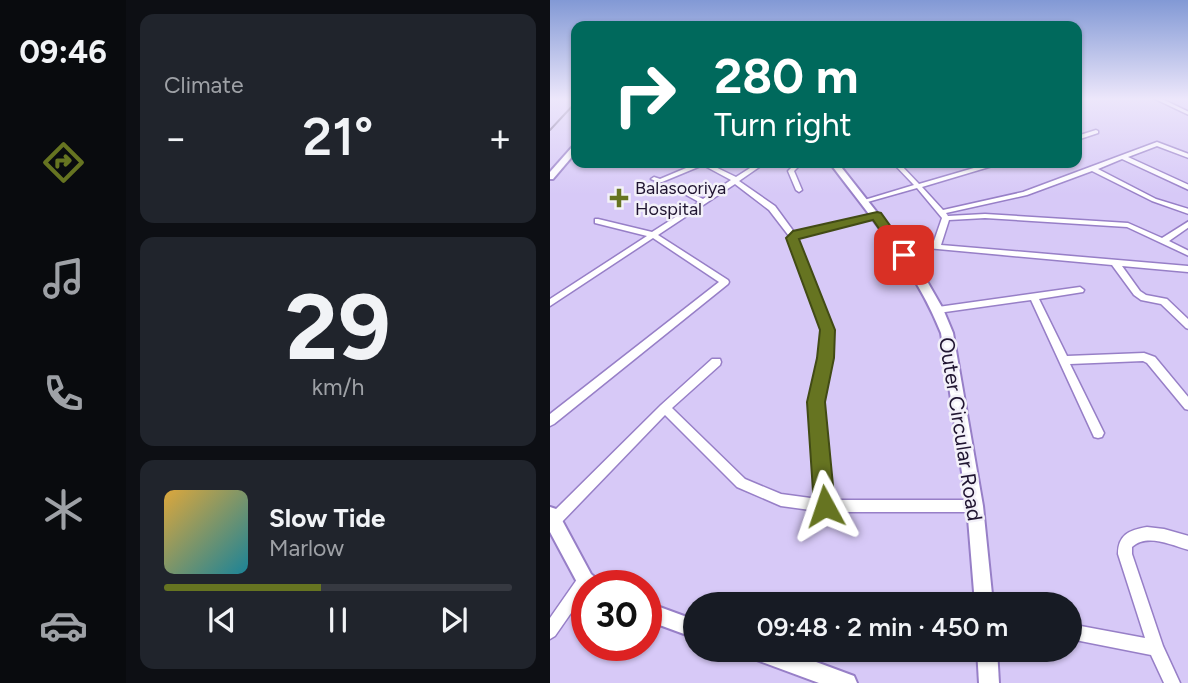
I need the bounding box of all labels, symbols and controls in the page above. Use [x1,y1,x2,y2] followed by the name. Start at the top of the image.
[19,33,107,71] text: 09:46
[714,46,859,105] text: 280 m
[599,49,690,140] icon: right
[164,71,243,99] text: Climate
[303,106,373,168] text: 21°
[714,106,852,144] text: Turn right
[164,115,188,161] text: −
[488,115,512,161] text: +
[39,138,88,187] icon: directions
[635,177,726,220] place label: Balasooriya Hospital
[609,188,629,208] marker: Balasooriya Hospital
[874,225,934,285] pin
[885,236,923,274] icon: arrive
[39,254,88,303] icon: music
[285,273,391,382] text: 29
[934,335,988,523] street label: Outer Circular Road
[39,369,88,418] icon: phone
[312,373,364,401] text: km/h
[788,469,862,543] position arrow
[39,485,88,534] icon: climate
[269,502,385,534] text: Slow Tide
[269,534,344,562] text: Marlow
[571,570,662,661] speed limit sign: 30
[39,601,88,650] icon: car
[203,601,241,639] icon: previous
[319,601,357,639] icon: pause
[435,601,473,639] icon: next
[757,611,1008,643] text: 09:48 · 2 min · 450 m

